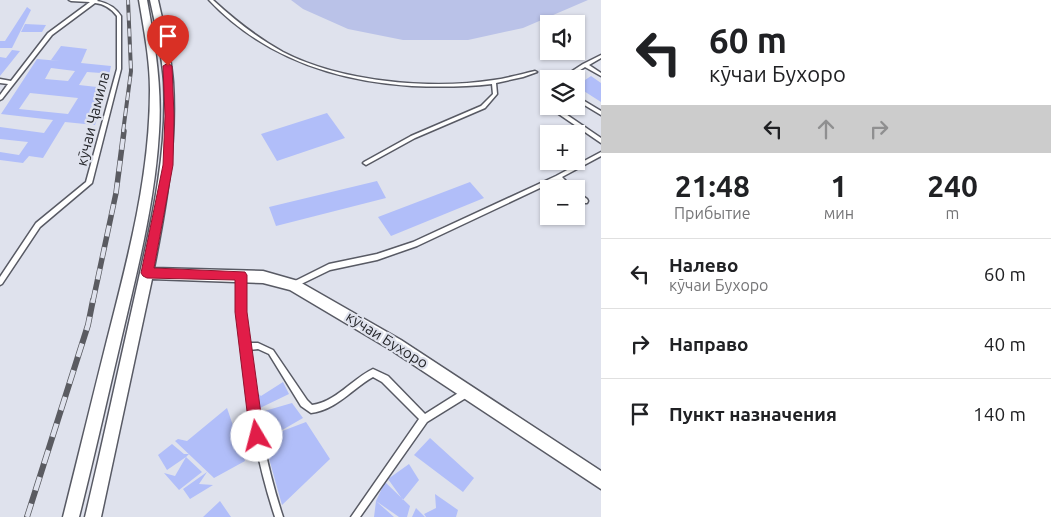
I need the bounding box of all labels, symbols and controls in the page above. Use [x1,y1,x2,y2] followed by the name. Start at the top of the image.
[147,15,189,66] pin
[540,15,585,225] map controls
[540,15,585,60] button: sound
[626,20,691,85] icon: left
[709,20,787,60] text: 60 m
[154,22,182,50] icon: arrive
[709,61,846,86] text: кӯчаи Бухоро
[73,70,112,168] street label: кӯчаи Ҷамила
[540,70,585,115] button: layers
[759,115,787,143] icon: left
[812,115,840,143] icon: ahead
[865,115,893,143] icon: right
[540,125,585,170] button: +
[675,169,750,203] text: 21:48
[830,169,847,203] text: 1
[927,169,978,203] text: 240
[540,180,585,225] button: −
[674,204,751,222] text: Прибытие
[824,204,854,222] text: мин
[946,204,959,222] text: m
[669,254,738,276] text: Налево
[626,260,654,288] icon: left
[984,263,1026,285] text: 60 m
[669,276,768,294] text: кӯчаи Бухоро
[343,308,431,371] street label: кӯчаи Бухоро
[626,330,654,358] icon: right
[669,333,749,355] text: Направо
[984,333,1026,355] text: 40 m
[626,400,654,428] icon: arrive
[669,403,837,425] text: Пункт назначения
[973,403,1026,425] text: 140 m
[230,409,282,461] position arrow

